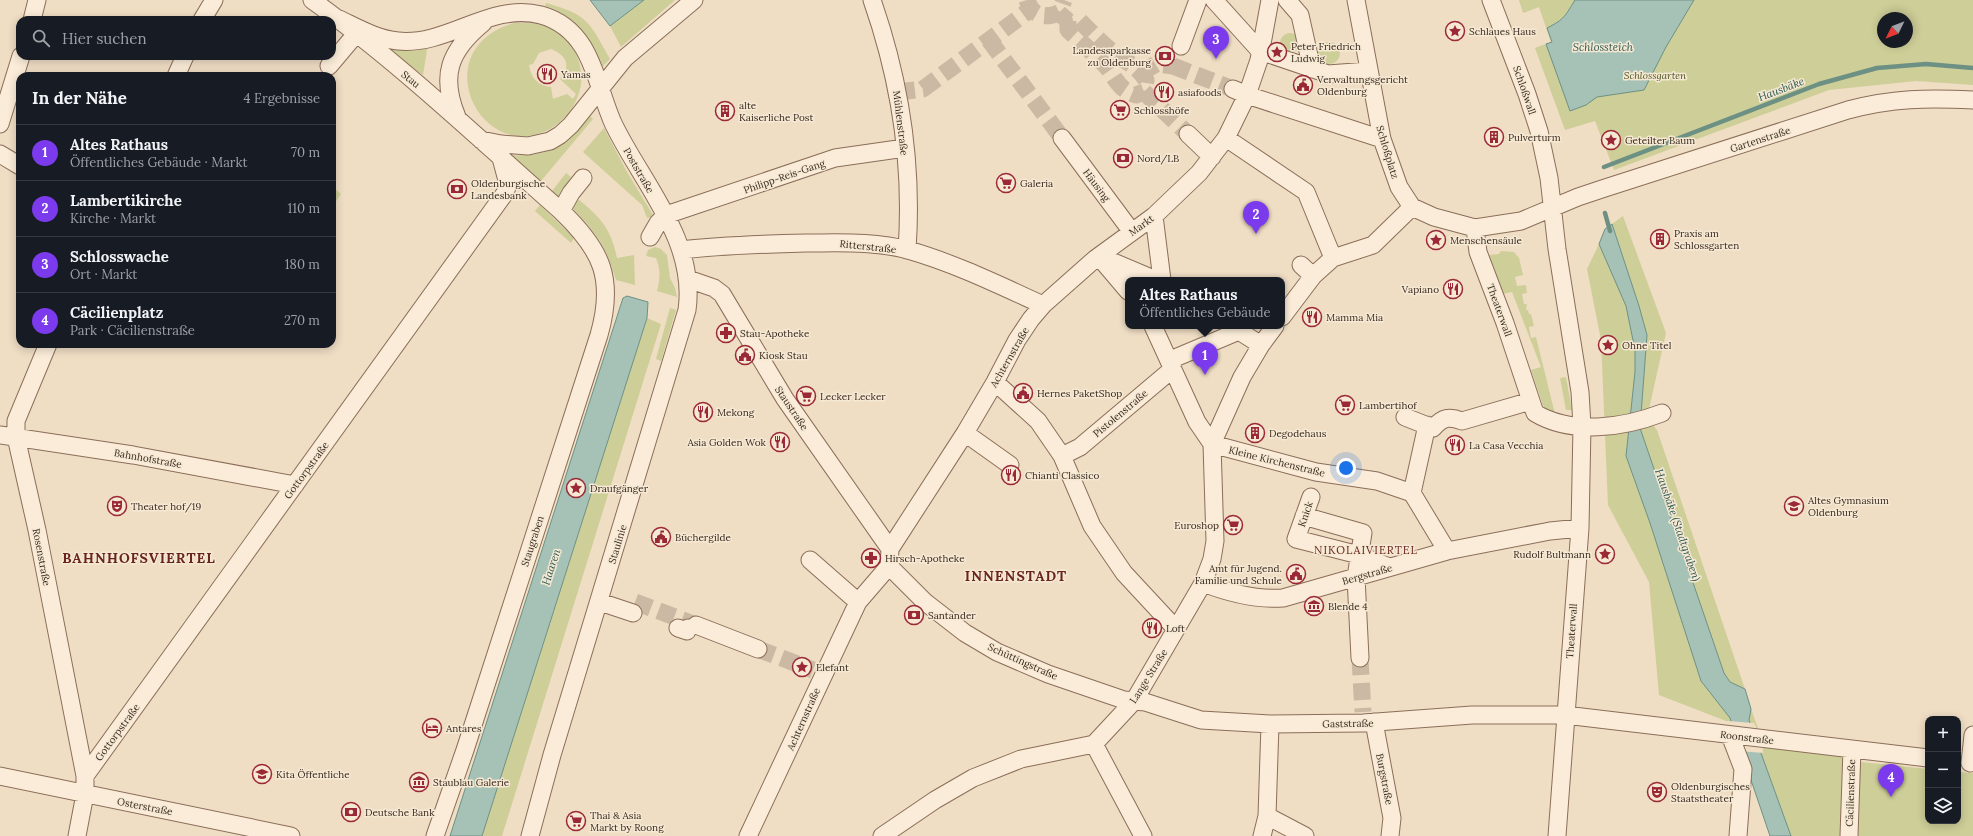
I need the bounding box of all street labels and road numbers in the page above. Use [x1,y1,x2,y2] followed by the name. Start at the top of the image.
[1510,64,1539,117] street label: Schloßwall
[399,68,423,91] street label: Stau
[890,90,911,157] street label: Mühlenstraße
[1728,123,1793,155] street label: Gartenstraße
[1373,124,1402,180] street label: Schloßplatz
[620,145,657,196] street label: Poststraße
[742,156,827,197] street label: Philipp-Reis-Gang
[1080,166,1113,205] street label: Häusing
[1126,212,1156,239] street label: Markt
[839,237,898,256] street label: Ritterstraße
[1484,282,1515,339] street label: Theaterwall
[986,324,1032,391] street label: Achternstraße
[772,384,811,433] street label: Staustraße
[1090,386,1151,440] street label: Pistolenstraße
[281,439,332,501] street label: Gottorpstraße
[1227,443,1327,480] street label: Kleine Kirchenstraße
[113,446,183,471] street label: Bahnhofstraße
[1295,499,1316,529] street label: Knick
[518,514,547,568] street label: Staugraben
[605,522,630,565] street label: Staulinie
[30,527,54,588] street label: Rosenstraße
[1341,561,1394,588] street label: Bergstraße
[1563,603,1580,659] street label: Theaterwall
[986,640,1060,683] street label: Schüttingstraße
[1127,646,1171,706] street label: Lange Straße
[783,685,823,754] street label: Achternstraße
[92,701,143,763] street label: Gottorpstraße
[1322,717,1374,730] street label: Gaststraße
[1719,728,1775,747] street label: Roonstraße
[1373,752,1396,806] street label: Burgstraße
[1843,759,1858,827] street label: Cäcilienstraße
[116,795,174,818] street label: Osterstraße

